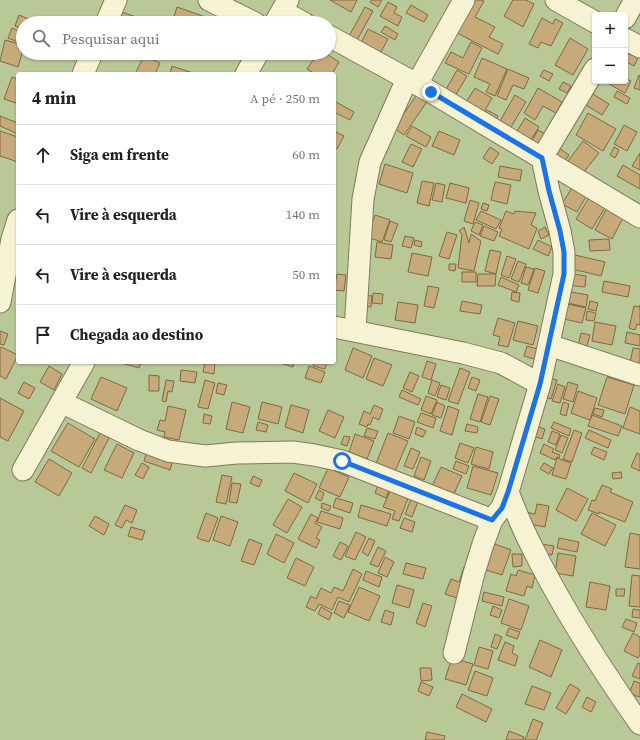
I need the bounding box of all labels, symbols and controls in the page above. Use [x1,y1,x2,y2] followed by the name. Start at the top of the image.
[592,12,628,84] map controls
[592,12,628,48] button: +
[16,16,336,60] search box
[30,27,52,49] icon: search
[62,28,159,49] text: Pesquisar aqui
[592,48,628,84] button: −
[422,83,440,101] route end
[32,86,76,110] text: 4 min
[250,90,320,107] text: A pé · 250 m
[32,144,54,166] icon: ahead
[70,144,169,165] text: Siga em frente
[292,146,320,163] text: 60 m
[32,204,54,226] icon: left
[70,204,177,225] text: Vire à esquerda
[286,206,320,223] text: 140 m
[32,264,54,286] icon: left
[70,264,177,285] text: Vire à esquerda
[292,266,320,283] text: 50 m
[32,324,54,346] icon: arrive
[70,324,203,345] text: Chegada ao destino
[333,452,351,470] route start

